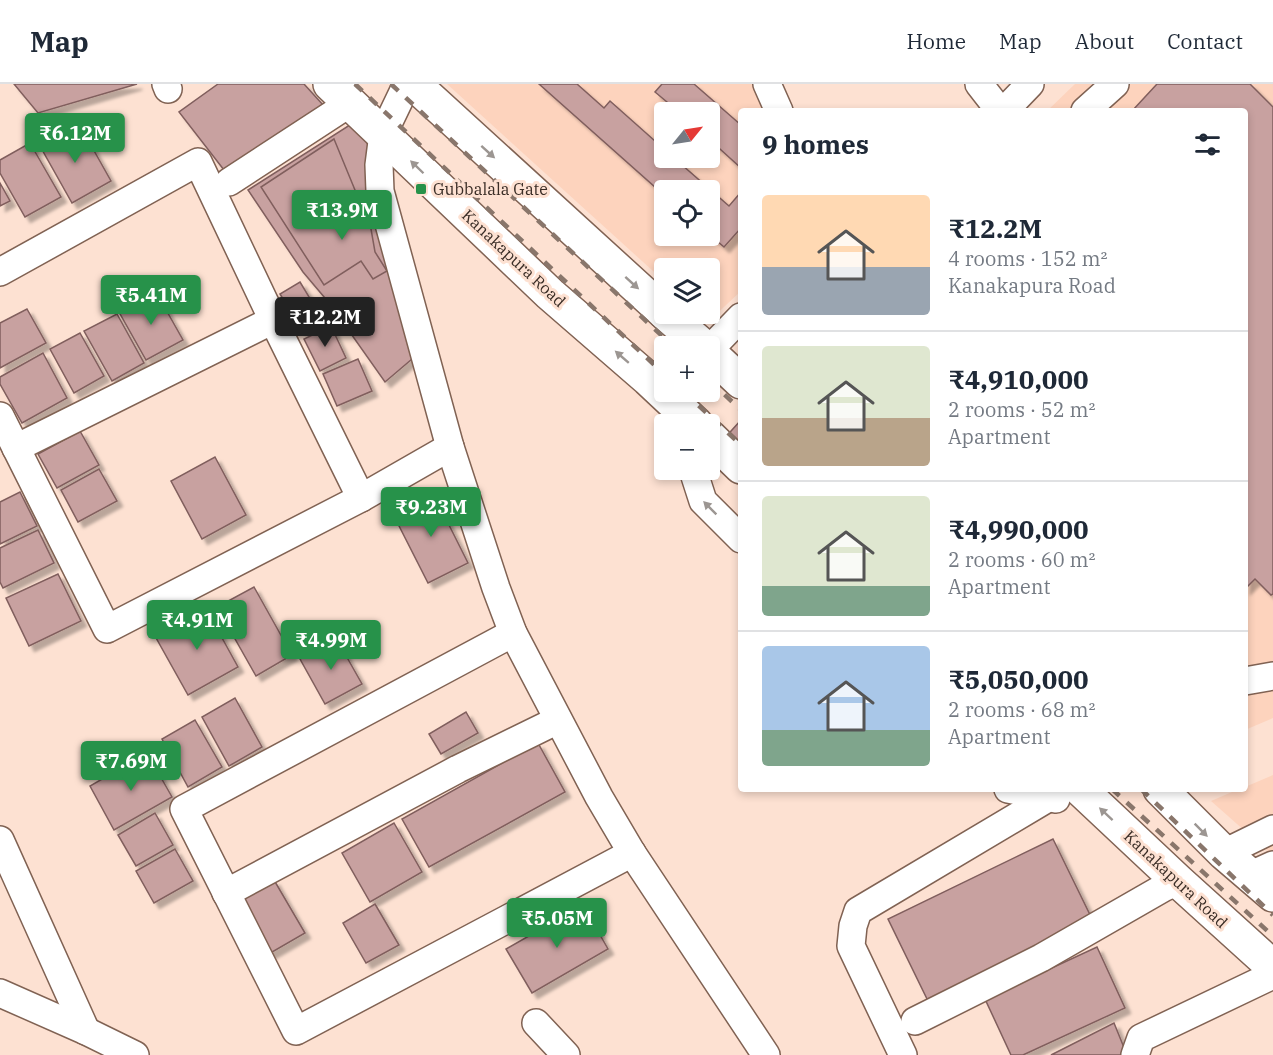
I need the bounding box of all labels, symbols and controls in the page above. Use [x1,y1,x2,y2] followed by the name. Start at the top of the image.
[30,23,89,60] text: Map
[906,27,966,55] text: Home
[999,27,1042,55] text: Map
[1075,27,1134,55] text: About
[1167,27,1243,55] text: Contact
[654,102,720,168] north arrow
[654,102,720,480] map controls
[26,113,124,164] pin: ₹6.12M
[39,119,111,146] text: ₹6.12M
[762,127,869,161] text: 9 homes
[1191,128,1224,161] icon: filters
[481,144,495,158] one-way arrow
[410,160,425,174] one-way arrow
[433,179,548,199] place label: Gubbalala Gate
[654,180,720,246] button: locate
[414,182,428,196] marker: Gubbalala Gate
[293,190,391,241] pin: ₹13.9M
[306,196,378,223] text: ₹13.9M
[458,205,570,311] street label: Kanakapura Road
[948,211,1042,245] text: ₹12.2M
[810,219,882,291] icon: home
[948,245,1107,272] text: 4 rooms · 152 m²
[654,258,720,324] button: layers
[948,272,1116,299] text: Kanakapura Road
[102,275,200,326] pin: ₹5.41M
[625,276,640,290] one-way arrow
[115,281,187,308] text: ₹5.41M
[276,297,374,348] pin: ₹12.2M
[289,303,361,330] text: ₹12.2M
[654,336,720,402] button: +
[614,350,630,363] one-way arrow
[948,362,1089,396] text: ₹4,910,000
[810,370,882,442] icon: home
[948,396,1095,423] text: 2 rooms · 52 m²
[654,414,720,480] button: −
[948,423,1051,450] text: Apartment
[382,487,480,538] pin: ₹9.23M
[395,493,467,520] text: ₹9.23M
[704,502,718,516] one-way arrow
[948,512,1089,546] text: ₹4,990,000
[810,520,882,592] icon: home
[948,546,1095,573] text: 2 rooms · 60 m²
[948,573,1051,600] text: Apartment
[148,600,246,651] pin: ₹4.91M
[161,606,233,633] text: ₹4.91M
[282,620,380,671] pin: ₹4.99M
[295,626,367,653] text: ₹4.99M
[948,662,1089,696] text: ₹5,050,000
[810,670,882,742] icon: home
[948,696,1095,723] text: 2 rooms · 68 m²
[948,723,1051,750] text: Apartment
[82,741,180,792] pin: ₹7.69M
[95,747,167,774] text: ₹7.69M
[1099,807,1114,821] one-way arrow
[1194,823,1208,838] one-way arrow
[1120,826,1232,932] street label: Kanakapura Road
[508,898,606,949] pin: ₹5.05M
[521,904,593,931] text: ₹5.05M

